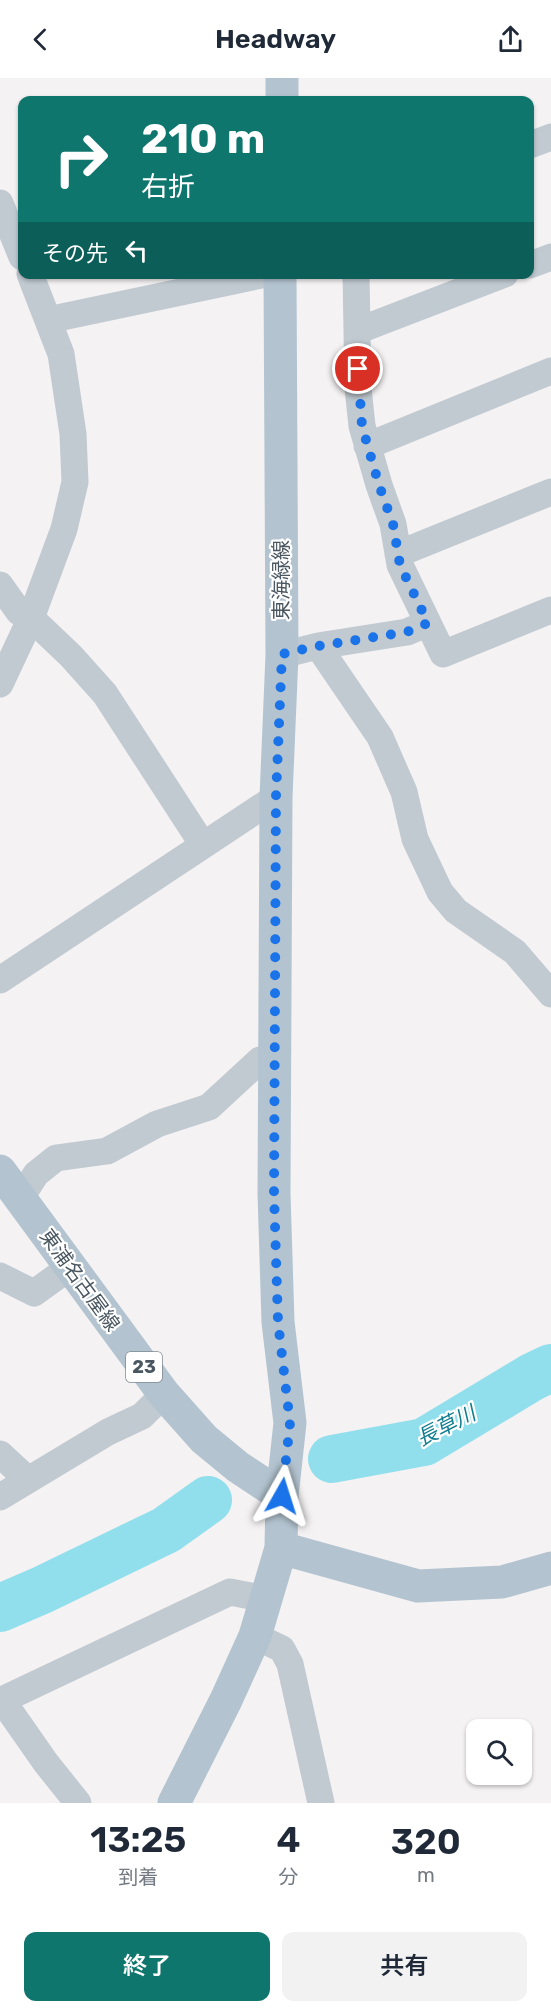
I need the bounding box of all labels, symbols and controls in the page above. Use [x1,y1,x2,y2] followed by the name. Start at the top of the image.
[24,23,57,56] icon: back
[215,23,336,55] text: Headway
[494,23,527,56] icon: share
[141,114,265,164] text: 210 m
[42,120,120,198] icon: right
[141,171,195,203] text: 右折
[120,234,153,267] icon: left
[42,240,108,267] text: その先
[332,343,383,394] pin
[341,352,374,385] icon: arrive
[269,540,293,620] street label: 東海緑線
[35,1224,125,1336] street label: 東浦名古屋線
[126,1352,162,1382] road number: 23
[412,1399,481,1451] water label: 長草川
[250,1464,314,1528] position arrow
[466,1719,532,1785] map controls
[466,1719,532,1785] button: search
[90,1818,186,1861] text: 13:25
[277,1818,301,1861] text: 4
[391,1820,461,1863] text: 320
[417,1863,435,1887] text: m
[118,1865,158,1889] text: 到着
[279,1865,299,1889] text: 分
[24,1932,270,2001] button: 終了
[282,1932,527,2001] button: 共有

